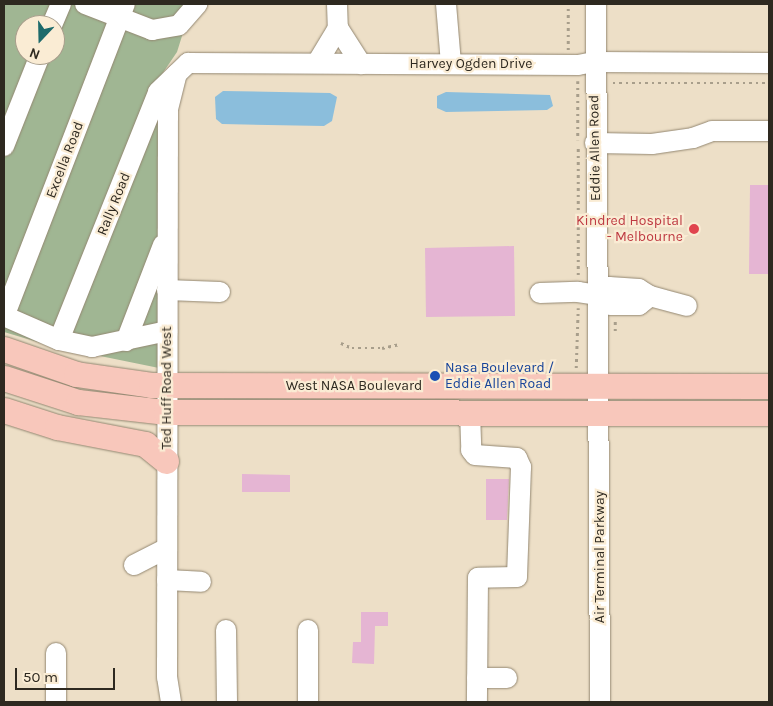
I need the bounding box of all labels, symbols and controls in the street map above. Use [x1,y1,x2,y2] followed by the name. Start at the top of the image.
[15,15,65,65] north arrow
[27,44,43,63] text: N
[409,56,533,72] street label: Harvey Ogden Drive
[586,95,604,201] street label: Eddie Allen Road
[43,119,87,201] street label: Excella Road
[94,170,134,238] street label: Rally Road
[576,213,683,246] place label: Kindred Hospital - Melbourne
[687,222,701,236] marker: Kindred Hospital - Melbourne
[159,327,175,449] street label: Ted Huff Road West
[445,360,554,392] place label: Nasa Boulevard / Eddie Allen Road
[429,370,441,382] marker: Nasa Boulevard / Eddie Allen Road
[286,378,422,394] street label: West NASA Boulevard
[592,491,608,623] street label: Air Terminal Parkway
[18,658,118,690] scale bar
[23,668,58,686] text: 50 m

